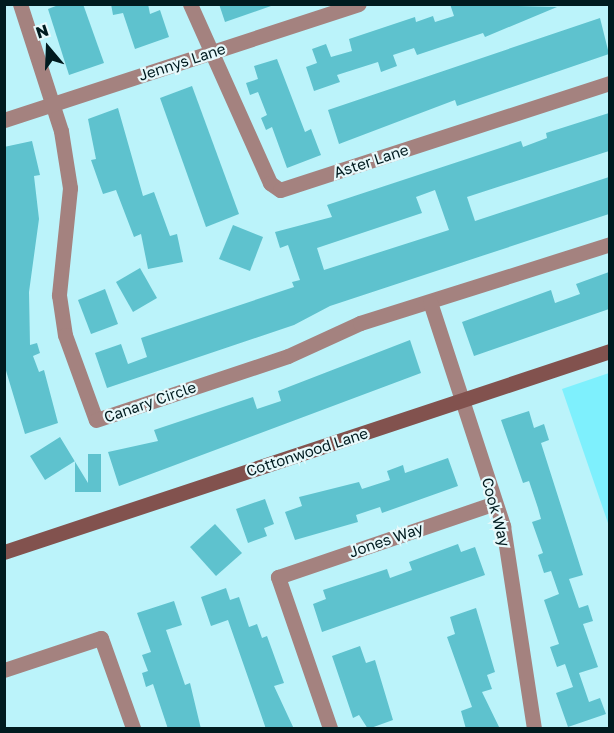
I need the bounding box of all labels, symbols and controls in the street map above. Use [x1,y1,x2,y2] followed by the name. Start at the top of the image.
[18,18,78,78] north arrow
[33,20,51,42] text: N
[136,39,228,85] street label: Jennys Lane
[331,140,411,182] street label: Aster Lane
[102,378,198,426] street label: Canary Circle
[244,424,370,480] street label: Cottonwood Lane
[478,475,514,549] street label: Cook Way
[347,519,425,561] street label: Jones Way

